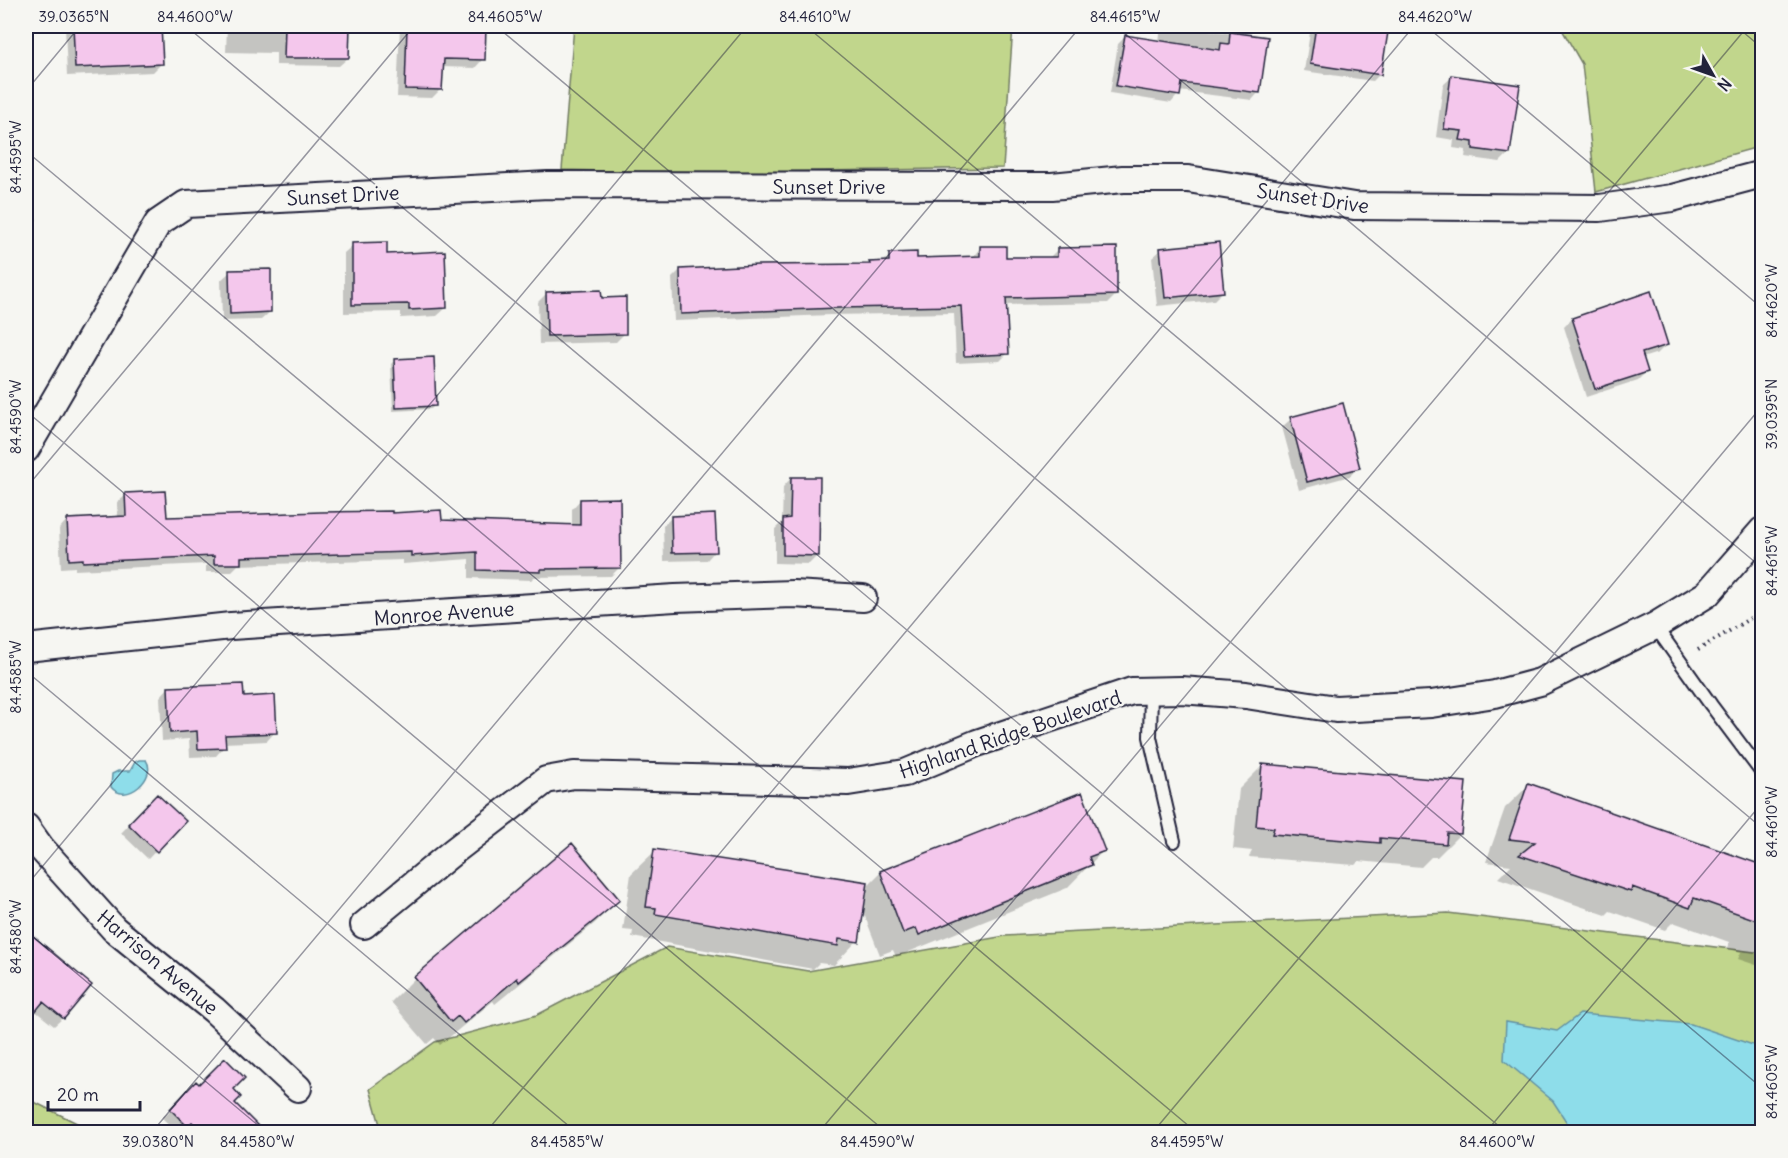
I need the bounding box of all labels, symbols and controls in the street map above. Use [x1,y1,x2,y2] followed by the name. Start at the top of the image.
[39,7,109,26] text: 39.0365°N
[157,7,233,26] text: 84.4600°W
[468,7,543,26] text: 84.4605°W
[779,7,851,26] text: 84.4610°W
[1090,7,1161,26] text: 84.4615°W
[1398,7,1472,26] text: 84.4620°W
[1683,45,1743,105] north arrow
[1713,74,1736,95] text: N
[6,120,25,194] text: 84.4595°W
[772,174,886,199] street label: Sunset Drive
[1255,178,1371,218] street label: Sunset Drive
[286,180,400,210] street label: Sunset Drive
[1762,264,1781,338] text: 84.4620°W
[6,379,25,454] text: 84.4590°W
[1762,379,1781,449] text: 39.0395°N
[1762,525,1781,596] text: 84.4615°W
[373,596,515,630] street label: Monroe Avenue
[6,640,25,714] text: 84.4585°W
[896,684,1125,784] street label: Highland Ridge Boulevard
[1762,786,1781,858] text: 84.4610°W
[6,899,25,974] text: 84.4580°W
[92,904,224,1020] street label: Harrison Avenue
[1762,1044,1781,1119] text: 84.4605°W
[48,1074,140,1112] scale bar
[57,1083,99,1106] text: 20 m
[122,1132,194,1151] text: 39.0380°N
[220,1132,295,1151] text: 84.4580°W
[530,1132,604,1151] text: 84.4585°W
[840,1132,915,1151] text: 84.4590°W
[1150,1132,1224,1151] text: 84.4595°W
[1459,1132,1535,1151] text: 84.4600°W

